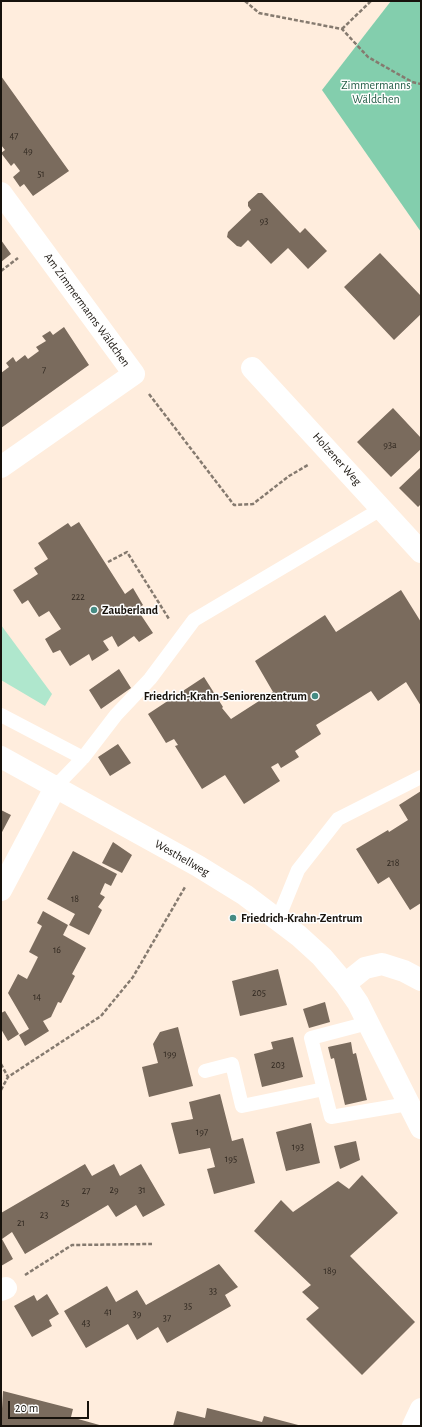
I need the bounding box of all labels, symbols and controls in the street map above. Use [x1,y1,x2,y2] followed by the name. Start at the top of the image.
[341,78,411,106] park label: Zimmermanns Wäldchen
[10,130,18,142] house number: 47
[23,145,33,157] house number: 49
[37,168,45,180] house number: 51
[260,215,268,227] house number: 93
[41,250,133,370] street label: Am Zimmermanns Wäldchen
[42,364,46,376] house number: 7
[310,430,364,488] street label: Holzener Weg
[383,439,397,451] house number: 93a
[71,591,85,603] house number: 222
[102,603,158,617] place label: Zauberland
[89,605,99,615] marker: Zauberland
[144,689,307,703] place label: Friedrich-Krahn-Seniorenzentrum
[310,691,320,701] marker: Friedrich-Krahn-Seniorenzentrum
[152,837,212,879] street label: Westhellweg
[387,857,399,869] house number: 218
[71,893,79,905] house number: 18
[241,911,362,925] place label: Friedrich-Krahn-Zentrum
[228,913,238,923] marker: Friedrich-Krahn-Zentrum
[53,944,61,956] house number: 16
[252,987,266,999] house number: 205
[33,991,41,1003] house number: 14
[164,1048,176,1060] house number: 199
[271,1059,285,1071] house number: 203
[196,1126,208,1138] house number: 197
[292,1141,304,1153] house number: 193
[225,1153,237,1165] house number: 195
[109,1184,119,1196] house number: 29
[138,1184,146,1196] house number: 31
[82,1185,90,1197] house number: 27
[61,1197,69,1209] house number: 25
[40,1209,48,1221] house number: 23
[17,1217,25,1229] house number: 21
[324,1265,336,1277] house number: 189
[209,1285,217,1297] house number: 33
[184,1300,192,1312] house number: 35
[104,1306,112,1318] house number: 41
[133,1308,141,1320] house number: 39
[163,1312,171,1324] house number: 37
[82,1317,90,1329] house number: 43
[10,1393,91,1419] scale bar
[15,1402,38,1414] text: 20 m

